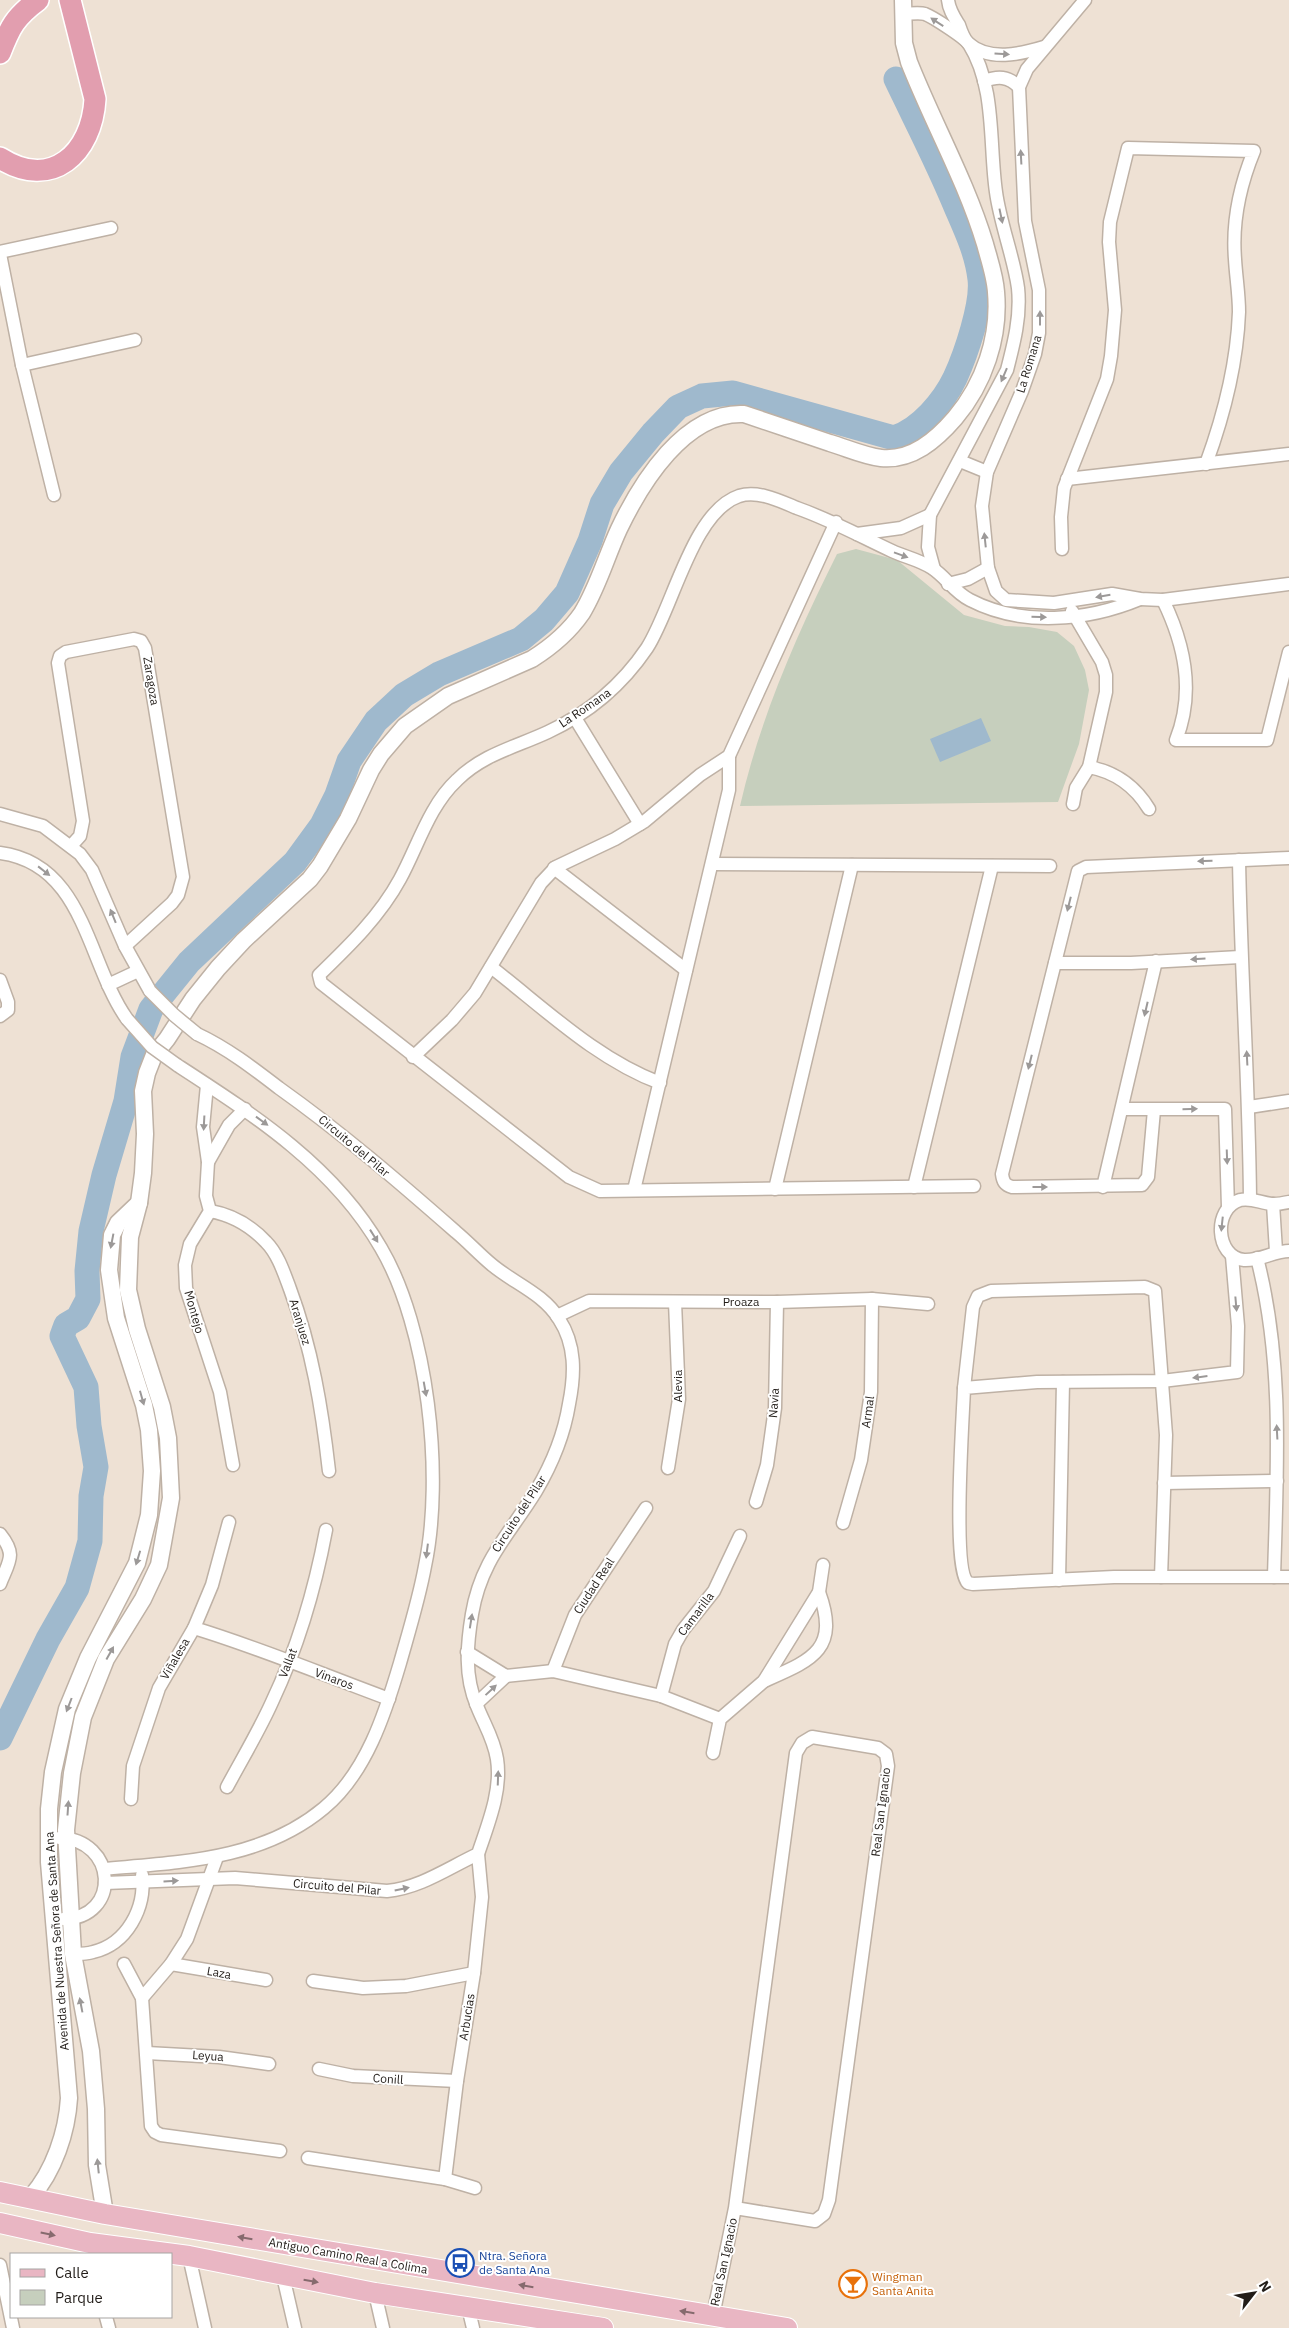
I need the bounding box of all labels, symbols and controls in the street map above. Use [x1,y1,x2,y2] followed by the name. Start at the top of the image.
[930,17,944,27] one-way arrow
[994,51,1010,59] one-way arrow
[1017,149,1025,165] one-way arrow
[997,208,1005,224] one-way arrow
[1036,310,1044,326] one-way arrow
[1013,333,1045,395] street label: La Romana
[1000,368,1008,382] one-way arrow
[981,532,989,548] one-way arrow
[894,551,909,559] one-way arrow
[1094,592,1110,600] one-way arrow
[1031,613,1047,621] one-way arrow
[140,656,163,707] street label: Zaragoza
[556,684,614,730] street label: La Romana
[1197,857,1213,865] one-way arrow
[38,865,51,876] one-way arrow
[1065,896,1073,911] one-way arrow
[108,909,116,923] one-way arrow
[1190,955,1206,963] one-way arrow
[1142,1001,1150,1016] one-way arrow
[1242,1050,1250,1066] one-way arrow
[1026,1054,1034,1069] one-way arrow
[1182,1105,1198,1113] one-way arrow
[316,1111,393,1180] street label: Circuito del Pilar
[199,1116,207,1132] one-way arrow
[255,1116,268,1126] one-way arrow
[1223,1150,1231,1166] one-way arrow
[1033,1183,1049,1191] one-way arrow
[1218,1217,1226,1233] one-way arrow
[370,1230,379,1243] one-way arrow
[108,1233,116,1248] one-way arrow
[181,1289,208,1335] street label: Montejo
[723,1294,760,1309] street label: Proaza
[1232,1296,1240,1312] one-way arrow
[286,1297,315,1347] street label: Aranjuez
[670,1369,685,1402] street label: Alevia
[1191,1373,1207,1381] one-way arrow
[422,1382,430,1398] one-way arrow
[765,1387,782,1419] street label: Navia
[138,1391,146,1406] one-way arrow
[858,1395,877,1429] street label: Armal
[1273,1424,1281,1440] one-way arrow
[488,1472,549,1555] street label: Circuito del Pilar
[423,1543,431,1559] one-way arrow
[134,1551,141,1566] one-way arrow
[570,1555,617,1617] street label: Ciudad Real
[674,1588,717,1639] street label: Camarilla
[467,1613,475,1629] one-way arrow
[157,1635,193,1682] street label: Viñalesa
[105,1646,114,1659] one-way arrow
[275,1646,300,1680] street label: Vallat
[313,1665,356,1693] street label: Vinaros
[485,1684,497,1696] one-way arrow
[65,1698,73,1713] one-way arrow
[868,1766,893,1857] street label: Real San Ignacio
[494,1770,502,1786] one-way arrow
[64,1800,72,1816] one-way arrow
[41,1831,72,2051] street label: Avenida de Nuestra Señora de Santa Ana
[292,1875,382,1898] street label: Circuito del Pilar
[163,1876,179,1884] one-way arrow
[395,1884,411,1892] one-way arrow
[206,1963,233,1982] street label: Laza
[455,1992,478,2041] street label: Arbucias
[77,1997,85,2013] one-way arrow
[192,2047,225,2064] street label: Leyua
[372,2070,404,2087] street label: Conill
[94,2158,102,2174] one-way arrow
[707,2216,740,2307] street label: Real San Ignacio
[40,2230,55,2238] one-way arrow
[237,2234,253,2242] one-way arrow
[267,2234,429,2277] street label: Antiguo Camino Real a Colima
[445,2248,475,2278] bus stop icon: Ntra. Señora de Santa Ana
[479,2248,551,2277] place label: Ntra. Señora de Santa Ana
[10,2253,172,2318] legend
[55,2263,89,2282] text: Calle
[1229,2268,1279,2318] north arrow
[838,2269,868,2299] bar icon: Wingman Santa Anita
[872,2269,934,2298] place label: Wingman Santa Anita
[303,2277,319,2285] one-way arrow
[1255,2277,1275,2295] text: N
[518,2281,534,2289] one-way arrow
[55,2288,103,2307] text: Parque
[679,2307,695,2315] one-way arrow

